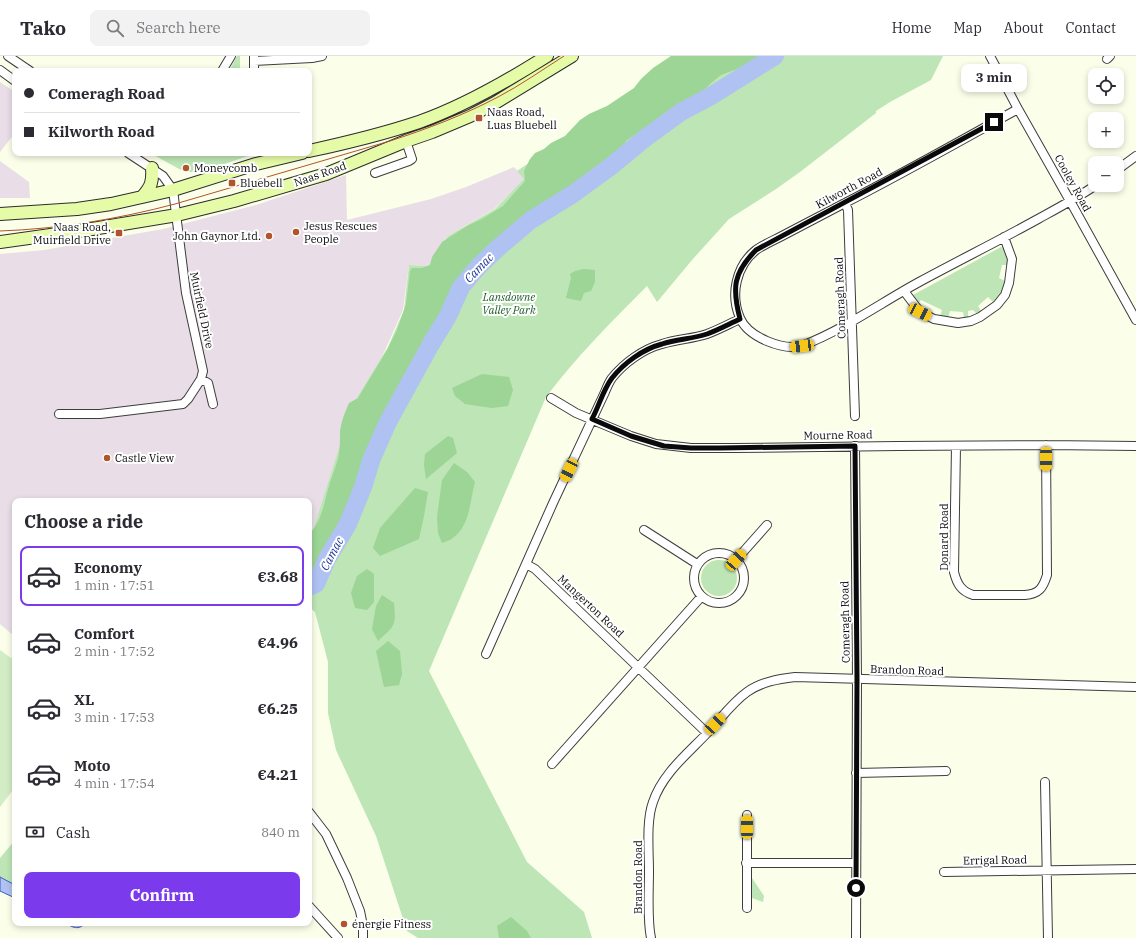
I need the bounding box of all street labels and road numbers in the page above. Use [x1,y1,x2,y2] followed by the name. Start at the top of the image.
[1052,152,1095,214] street label: Cooley Road
[292,158,348,190] street label: Naas Road
[813,164,885,211] street label: Kilworth Road
[832,256,848,339] street label: Comeragh Road
[187,270,217,350] street label: Muirfield Drive
[803,427,873,443] street label: Mourne Road
[937,503,951,571] street label: Donard Road
[555,572,627,640] street label: Mangerton Road
[837,581,853,663] street label: Comeragh Road
[870,662,945,678] street label: Brandon Road
[631,840,645,914] street label: Brandon Road
[963,852,1028,868] street label: Errigal Road

